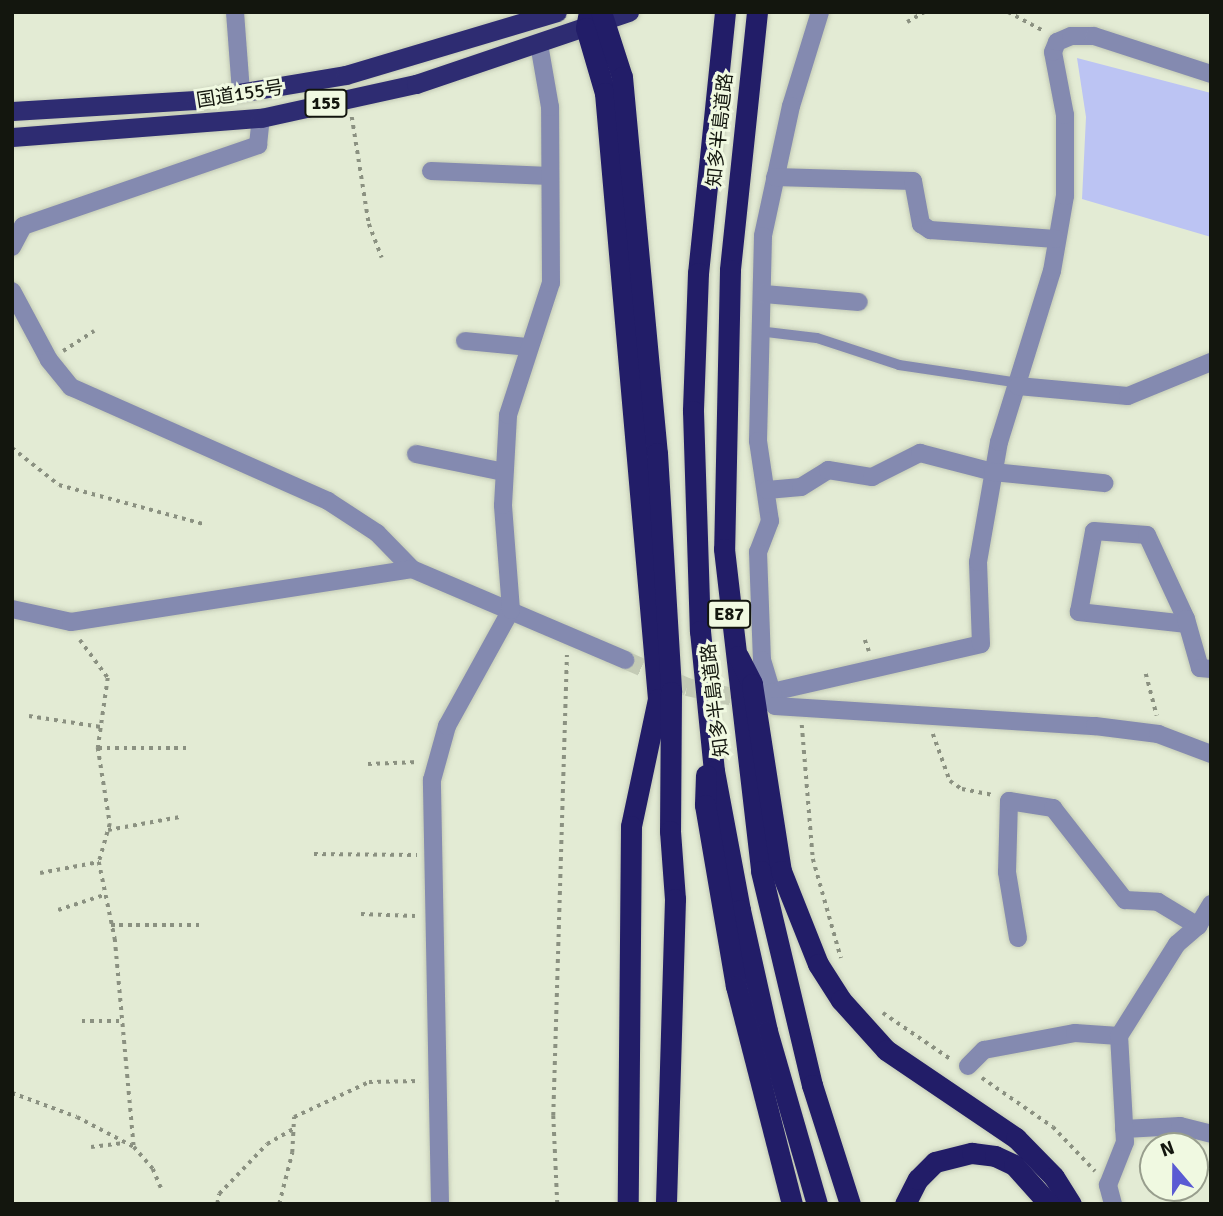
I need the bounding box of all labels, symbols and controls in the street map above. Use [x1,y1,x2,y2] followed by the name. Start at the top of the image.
[704,72,738,188] street label: 知多半島道路
[195,77,285,113] street label: 国道155号
[303,88,349,118] road number: 155
[706,600,752,628] road number: E87
[698,642,734,758] street label: 知多半島道路
[1139,1132,1209,1202] north arrow
[1157,1136,1178,1163] text: N

